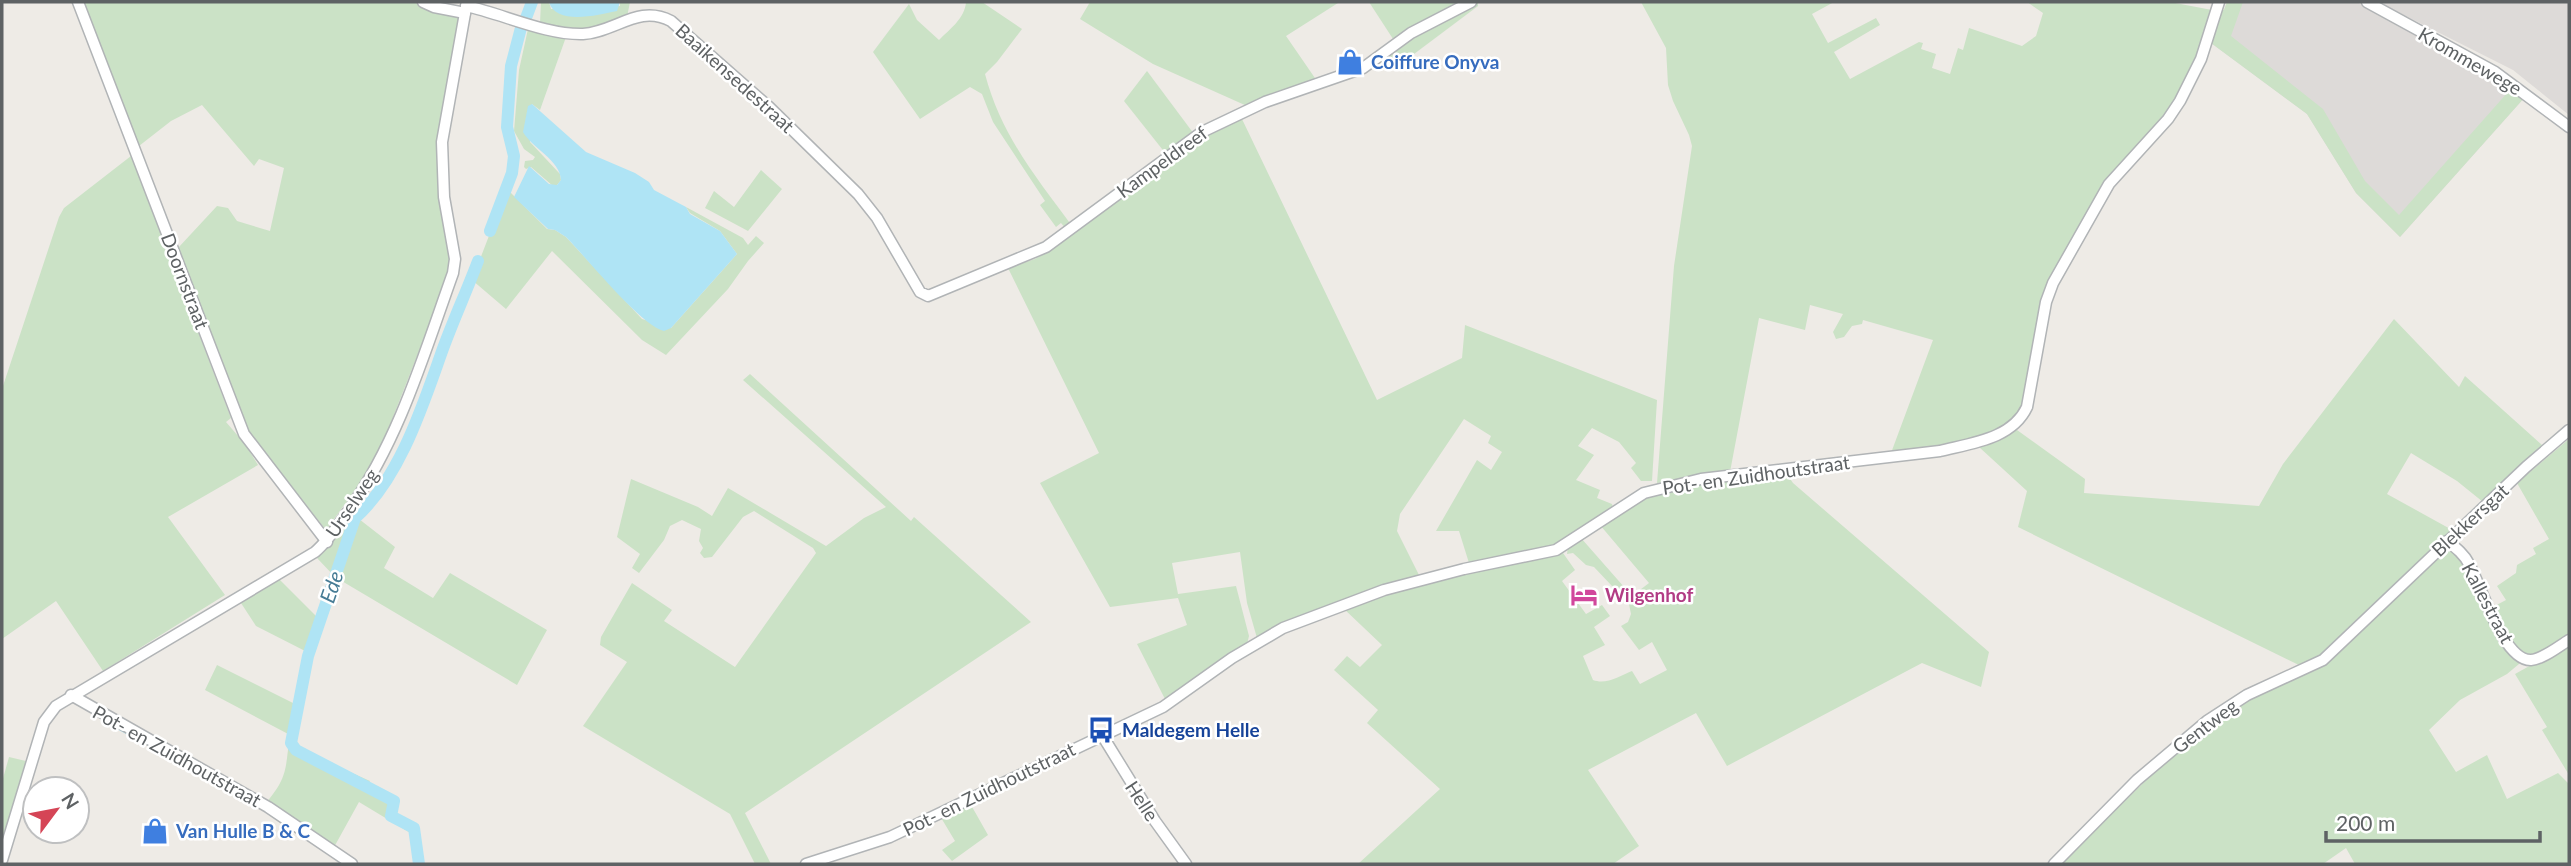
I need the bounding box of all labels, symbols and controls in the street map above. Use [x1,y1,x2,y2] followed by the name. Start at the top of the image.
[671,18,800,137] street label: Baaikensedestraat
[2414,22,2526,99] street label: Krommewege
[1335,47,1365,77] shop icon: Coiffure Onyva
[1371,50,1499,73] place label: Coiffure Onyva
[1112,121,1212,202] street label: Kampeldreef
[157,230,214,332] street label: Doornstraat
[1661,450,1851,499] street label: Pot- en Zuidhoutstraat
[320,464,383,541] street label: Urselweg
[2427,478,2513,561] street label: Blekkersgat
[2458,558,2519,647] street label: Kallestraat
[314,567,348,606] water label: Ede
[1569,580,1599,610] hotel icon: Wilgenhof
[1605,583,1694,606] place label: Wilgenhof
[2168,694,2242,758] street label: Gentweg
[89,700,265,811] street label: Pot- en Zuidhoutstraat
[1086,715,1116,745] bus stop icon: Maldegem Helle
[1122,718,1260,741] place label: Maldegem Helle
[899,737,1079,840] street label: Pot- en Zuidhoutstraat
[21,775,91,845] north arrow
[1121,776,1164,825] street label: Helle
[57,788,84,813] text: N
[2326,800,2540,844] scale bar
[2336,810,2395,835] text: 200 m
[140,816,170,846] shop icon: Van Hulle B & C
[175,819,311,842] place label: Van Hulle B & C

